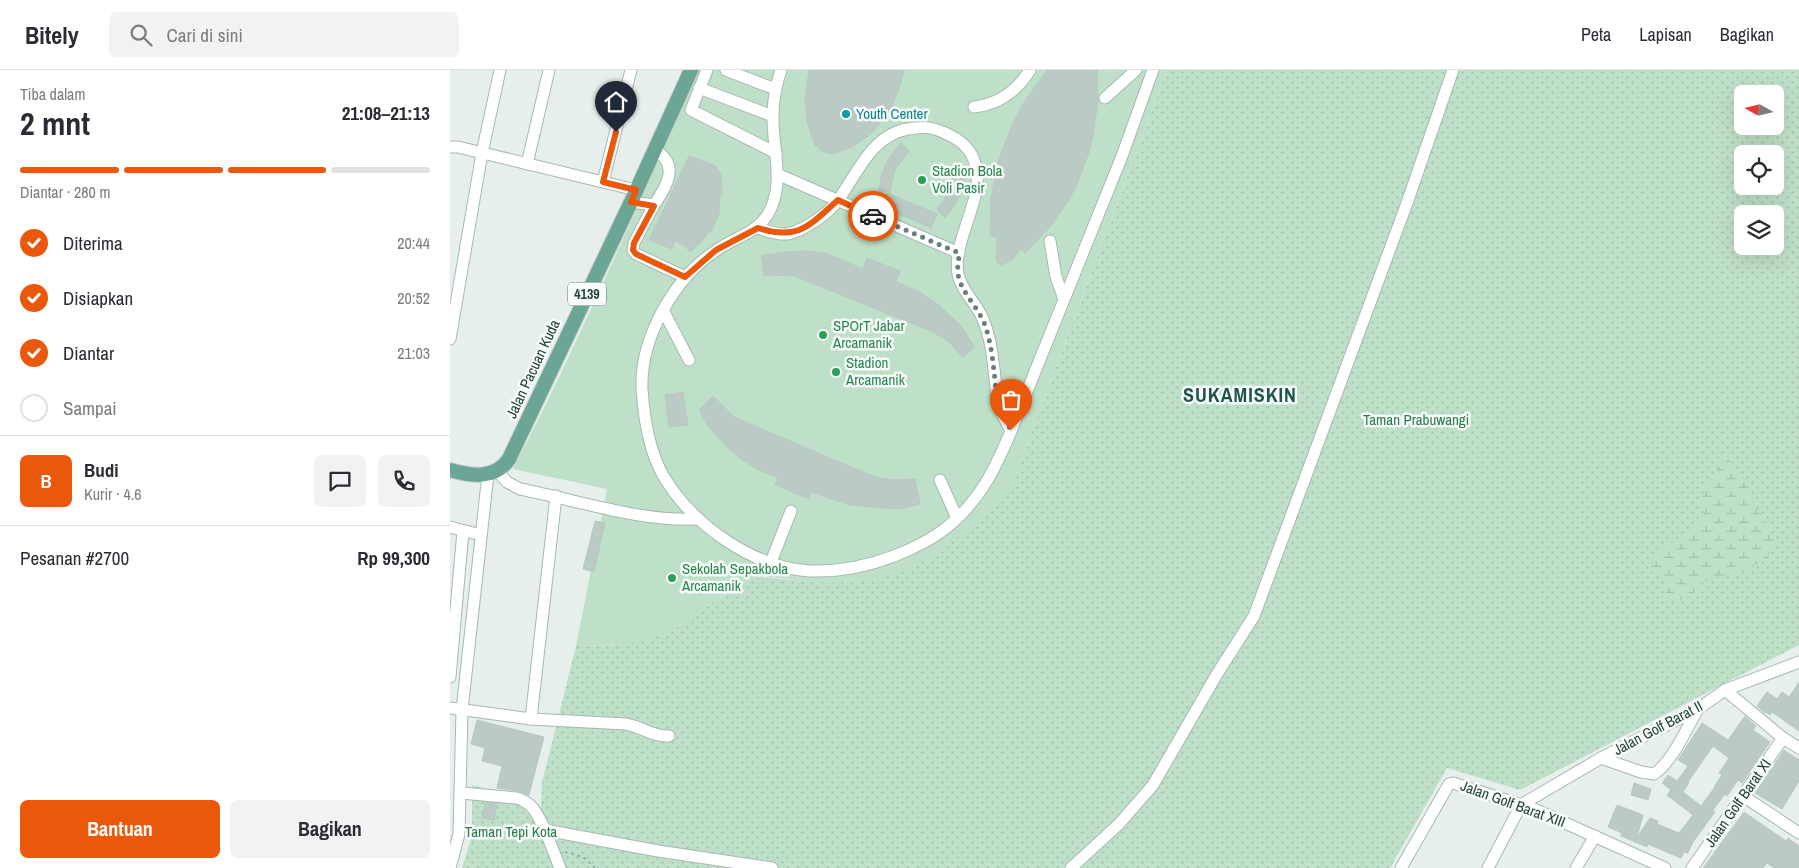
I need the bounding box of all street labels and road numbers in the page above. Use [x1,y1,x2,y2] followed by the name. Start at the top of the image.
[568,282,606,305] road number: 4139
[500,316,565,422] street label: Jalan Pacuan Kuda
[1609,695,1706,760] street label: Jalan Golf Barat II
[1699,754,1776,851] street label: Jalan Golf Barat XI
[1458,775,1568,832] street label: Jalan Golf Barat XIII

